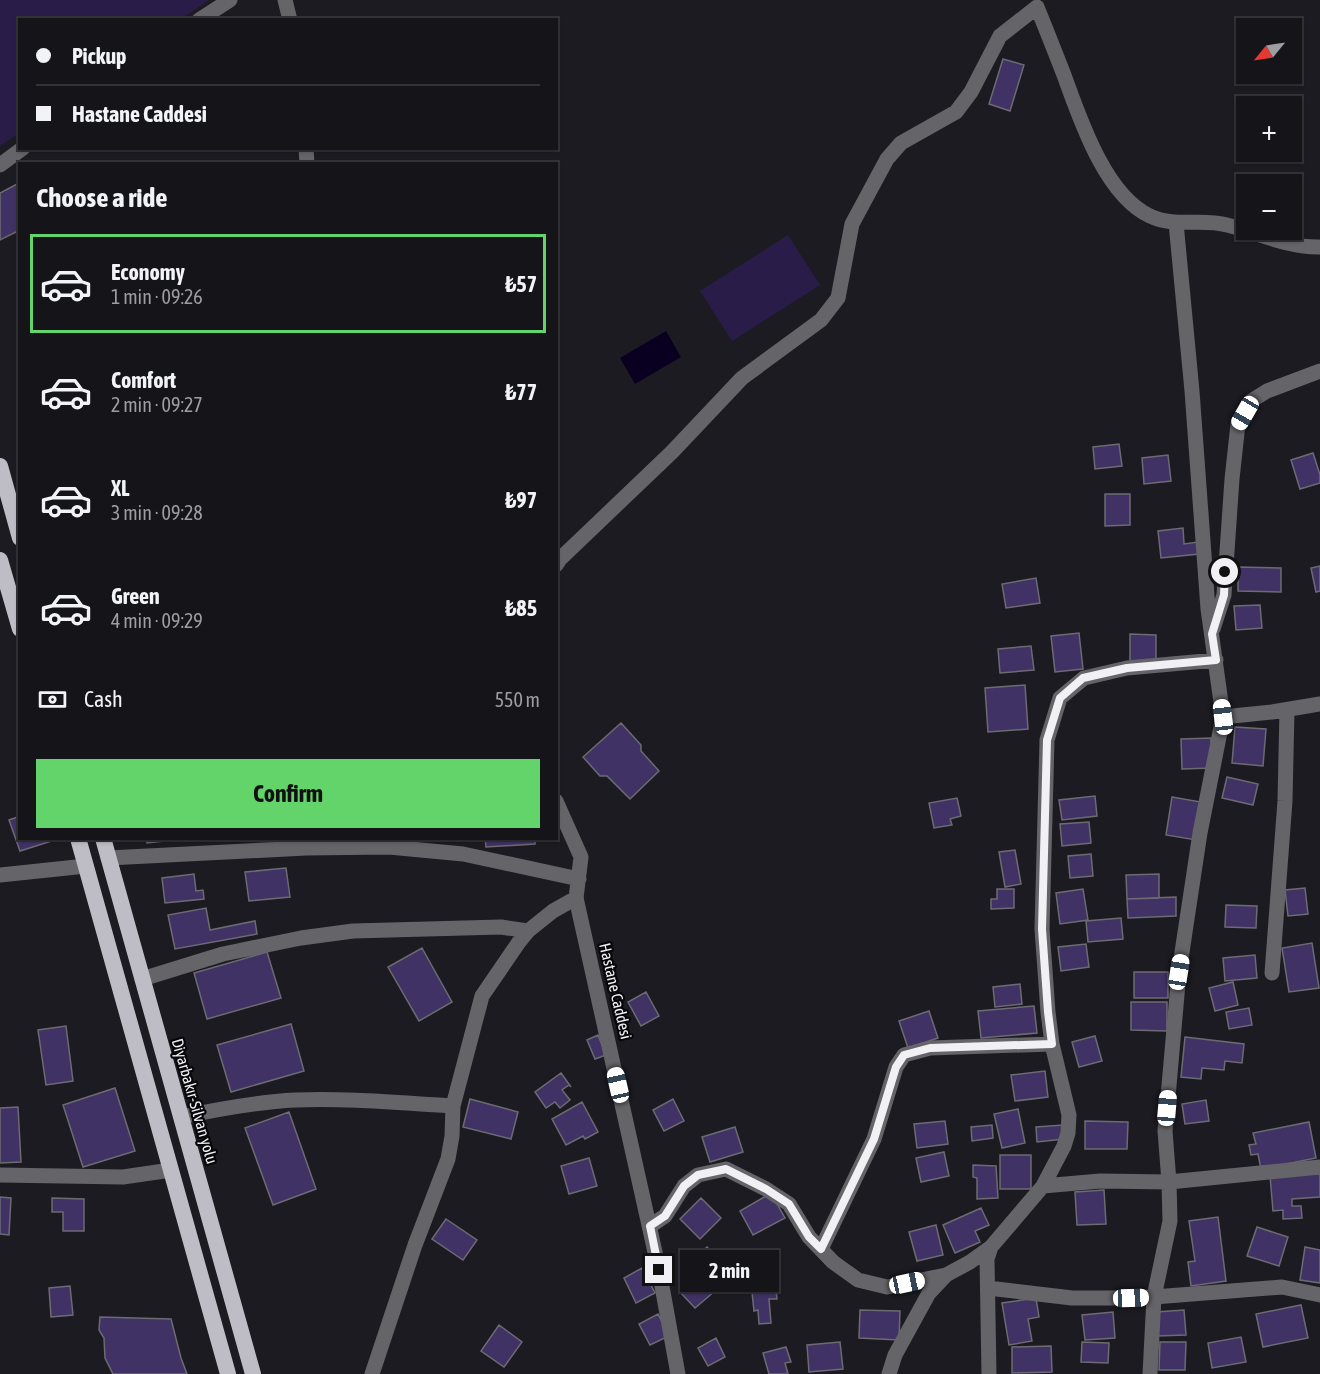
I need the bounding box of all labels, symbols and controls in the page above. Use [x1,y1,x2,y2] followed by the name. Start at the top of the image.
[1236,18,1302,84] north arrow
[1236,18,1302,240] map controls
[72,43,127,69] text: Pickup
[1236,96,1302,162] button: +
[72,101,207,127] text: Hastane Caddesi
[1236,174,1302,240] button: −
[36,182,168,213] text: Choose a ride
[39,257,93,311] icon: car
[111,259,185,285] text: Economy
[505,271,537,297] text: ₺57
[111,285,203,308] text: 1 min · 09:26
[39,365,93,419] icon: car
[111,367,176,393] text: Comfort
[505,379,537,405] text: ₺77
[111,393,203,416] text: 2 min · 09:27
[1228,393,1262,433] car
[39,473,93,527] icon: car
[111,475,129,501] text: XL
[505,487,537,513] text: ₺97
[111,501,203,524] text: 3 min · 09:28
[1211,558,1238,585] route start
[39,581,93,635] icon: car
[111,583,160,609] text: Green
[505,595,537,621] text: ₺85
[111,609,203,632] text: 4 min · 09:29
[36,683,69,716] icon: cash
[84,686,123,712] text: Cash
[495,688,540,711] text: 550 m
[1212,698,1234,736] car
[36,759,540,828] button: Confirm
[596,941,636,1041] street label: Hastane Caddesi
[1167,953,1191,991] car
[168,1036,221,1166] street label: Diyarbakır-Silvan yolu
[605,1065,631,1105] car
[1156,1089,1178,1127] car
[680,1249,779,1291] callout: 2 min
[645,1256,672,1283] route end
[709,1259,750,1282] text: 2 min
[888,1270,926,1296] car
[1113,1288,1149,1308] car

